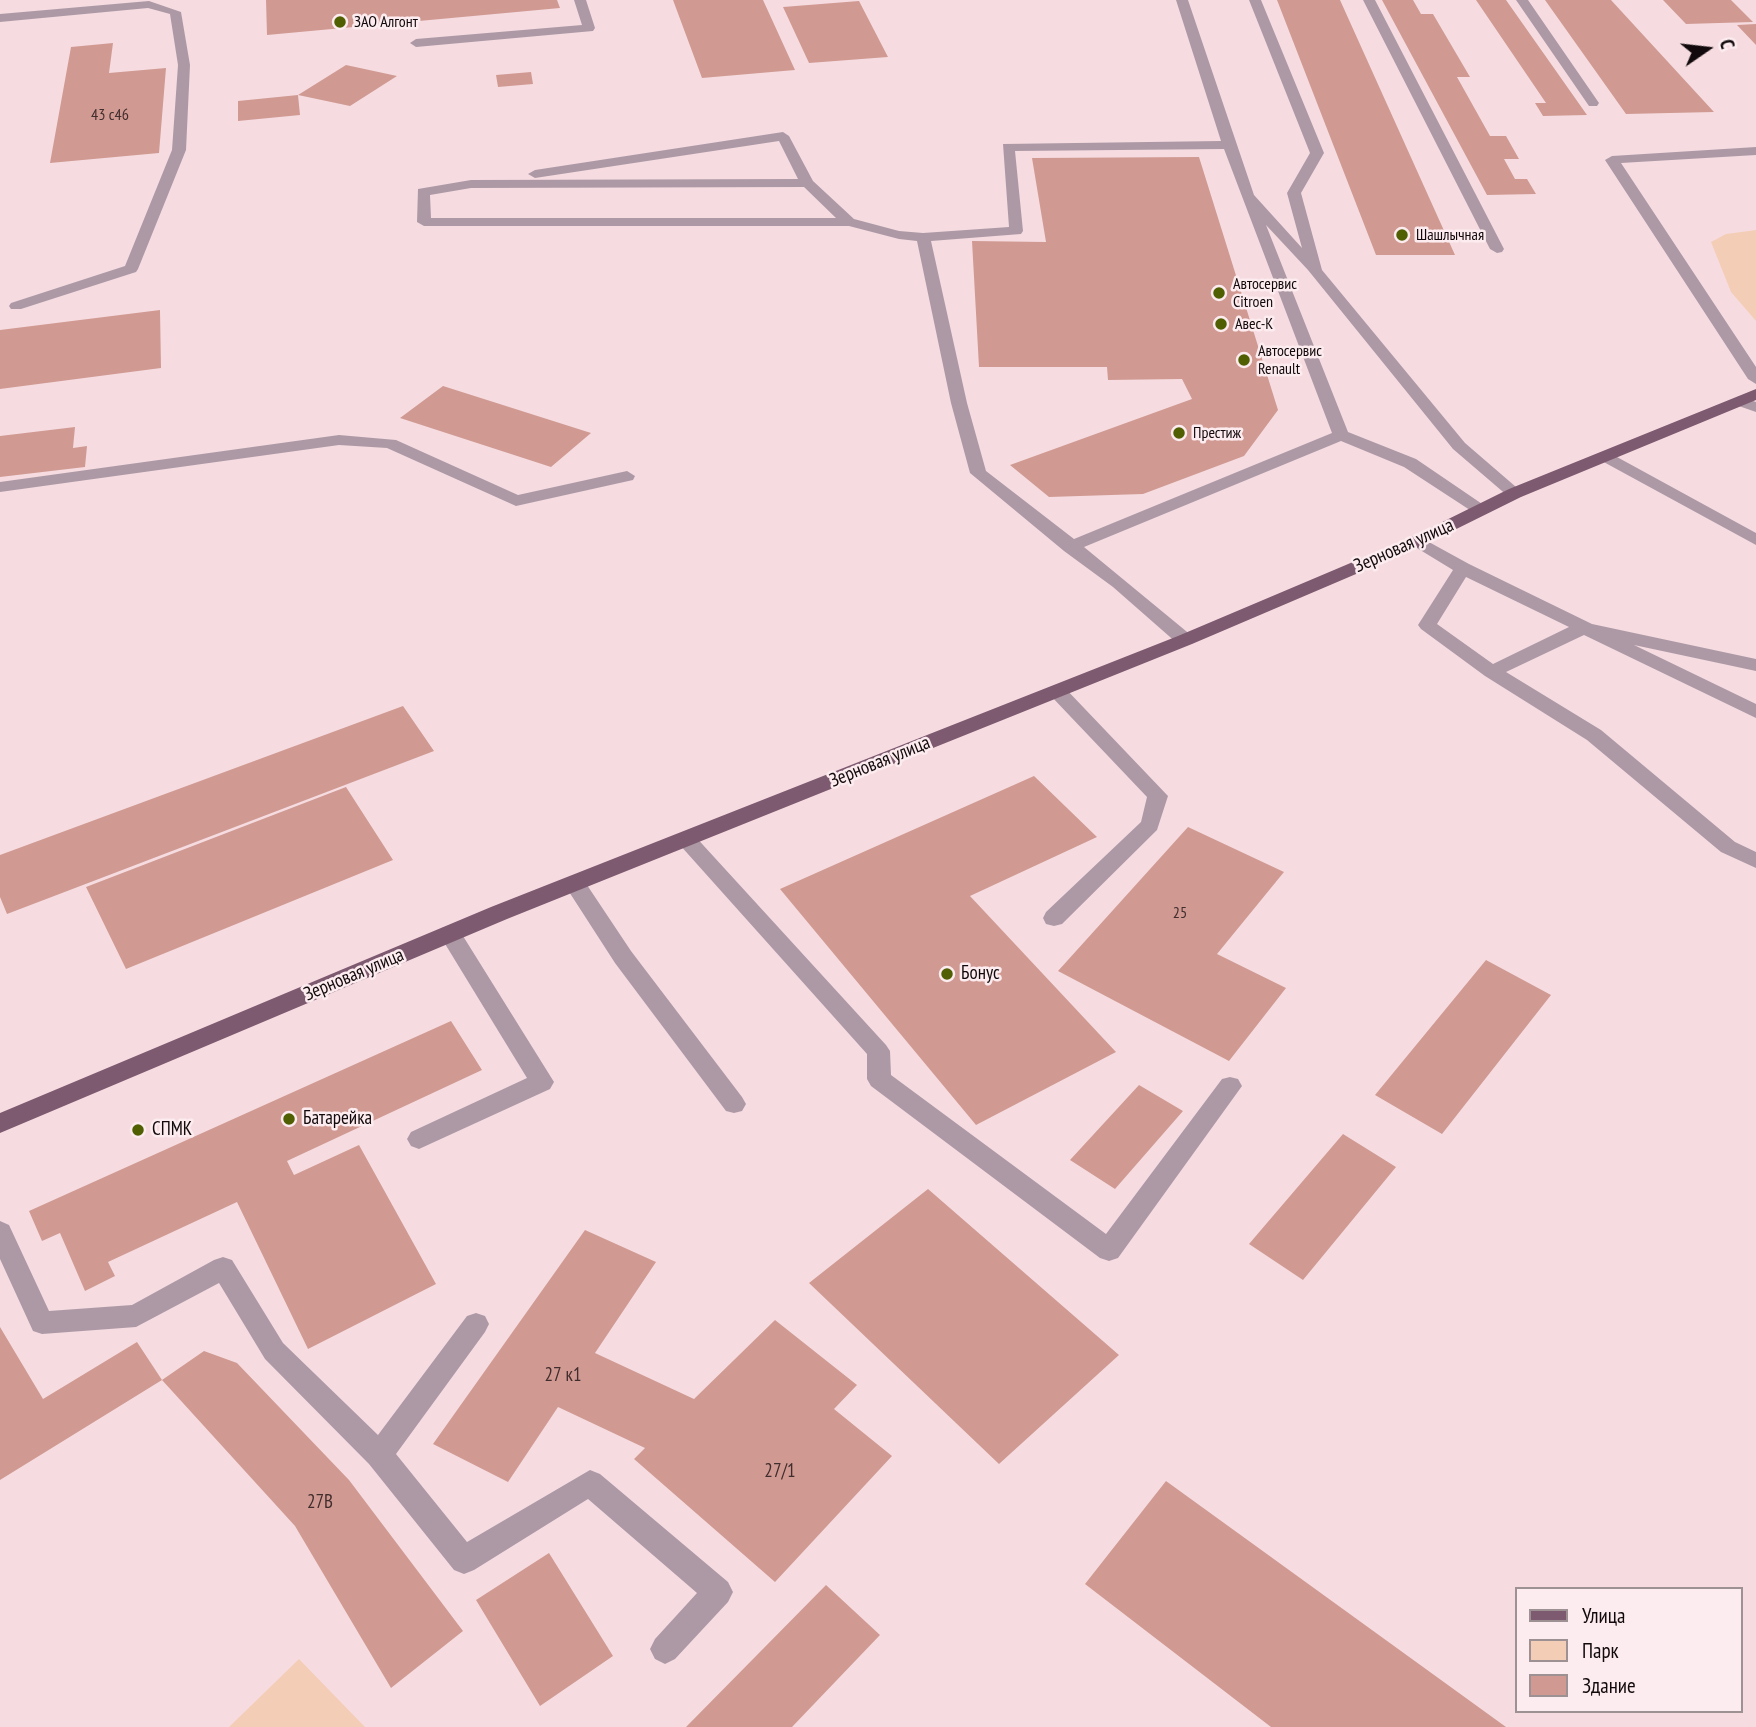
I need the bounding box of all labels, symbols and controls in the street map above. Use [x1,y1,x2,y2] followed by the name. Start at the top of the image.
[354,12,418,32] place label: ЗАО Алгонт
[332,14,348,30] marker: ЗАО Алгонт
[1672,14,1742,84] north arrow
[1715,37,1740,51] text: С
[91,105,129,125] house number: 43 с46
[1416,225,1484,245] place label: Шашлычная
[1394,227,1410,243] marker: Шашлычная
[1233,274,1297,312] place label: Автосервис Citroen
[1211,285,1227,301] marker: Автосервис Citroen
[1235,314,1273,334] place label: Авес-К
[1213,316,1229,332] marker: Авес-К
[1258,341,1322,379] place label: Автосервис Renault
[1236,352,1252,368] marker: Автосервис Renault
[1193,423,1241,443] place label: Престиж
[1171,425,1187,441] marker: Престиж
[1351,514,1457,578] street label: Зерновая улица
[826,731,934,793] street label: Зерновая улица
[1173,903,1187,923] house number: 25
[301,944,407,1006] street label: Зерновая улица
[961,963,1000,985] place label: Бонус
[939,966,955,982] marker: Бонус
[303,1108,372,1130] place label: Батарейка
[281,1111,297,1127] marker: Батарейка
[152,1119,192,1141] place label: СПМК
[130,1122,146,1138] marker: СПМК
[544,1365,582,1387] house number: 27 к1
[764,1461,796,1483] house number: 27/1
[307,1492,333,1514] house number: 27В
[1514,1587,1742,1713] legend
[1582,1602,1625,1629] text: Улица
[1582,1637,1619,1664] text: Парк
[1582,1672,1636,1699] text: Здание

